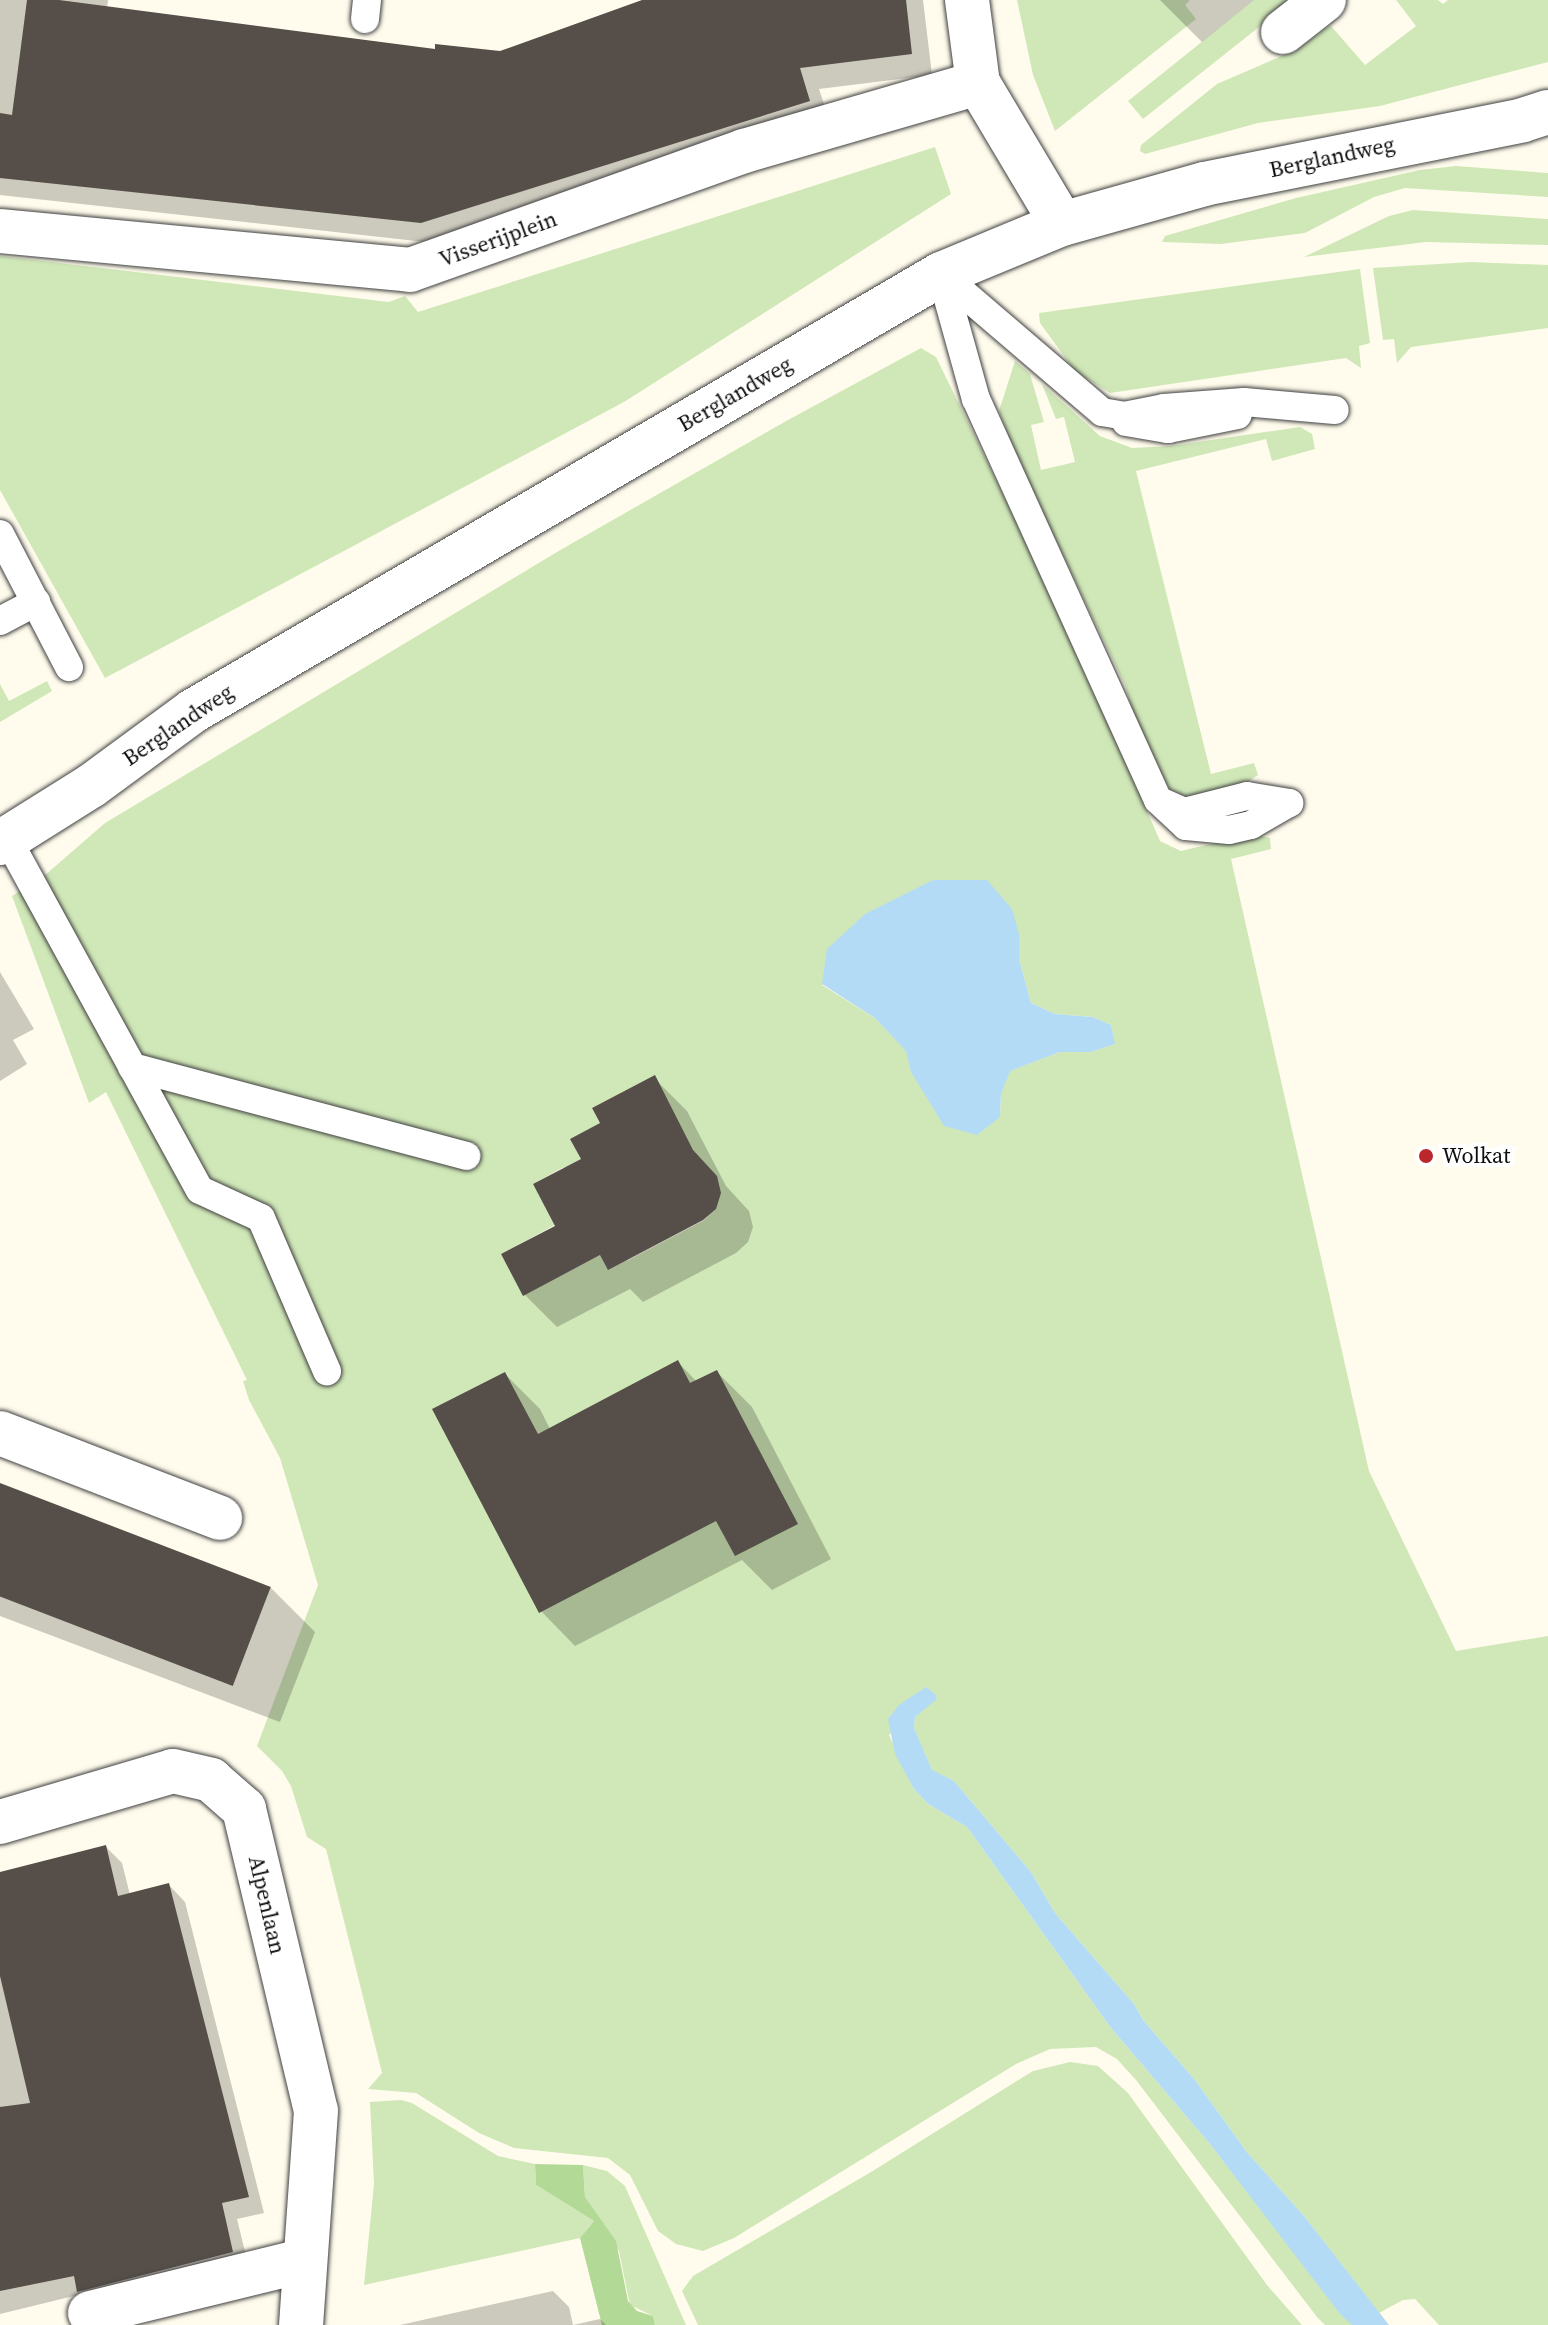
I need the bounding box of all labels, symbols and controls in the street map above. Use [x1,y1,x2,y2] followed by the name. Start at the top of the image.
[1267,131,1397,183] street label: Berglandweg
[436,206,560,272] street label: Visserijplein
[673,351,797,437] street label: Berglandweg
[118,678,238,772] street label: Berglandweg
[1442,1143,1510,1169] place label: Wolkat
[1417,1147,1435,1165] marker: Wolkat
[243,1853,291,1957] street label: Alpenlaan

